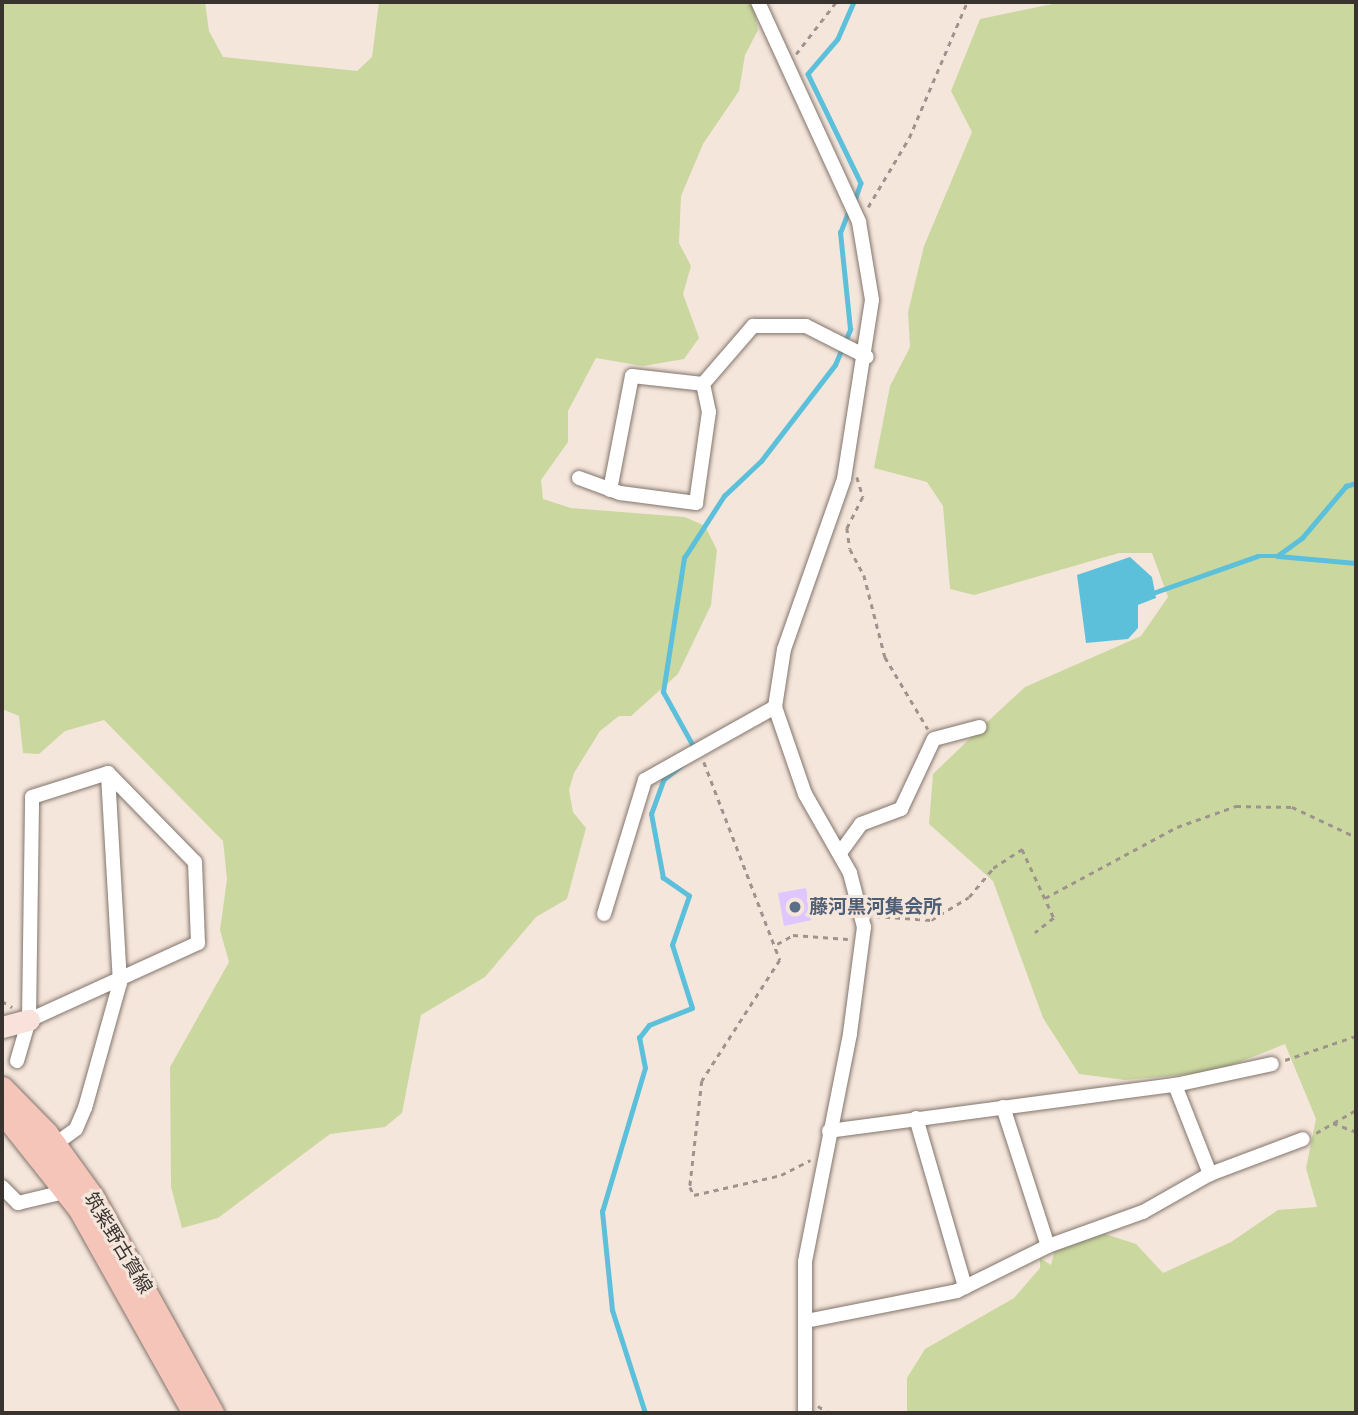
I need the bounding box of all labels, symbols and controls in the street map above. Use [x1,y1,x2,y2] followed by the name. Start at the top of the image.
[809,896,942,918] place label: 藤河黒河集会所
[787,899,803,915] marker: 藤河黒河集会所
[79,1188,157,1298] street label: 筑紫野古賀線

